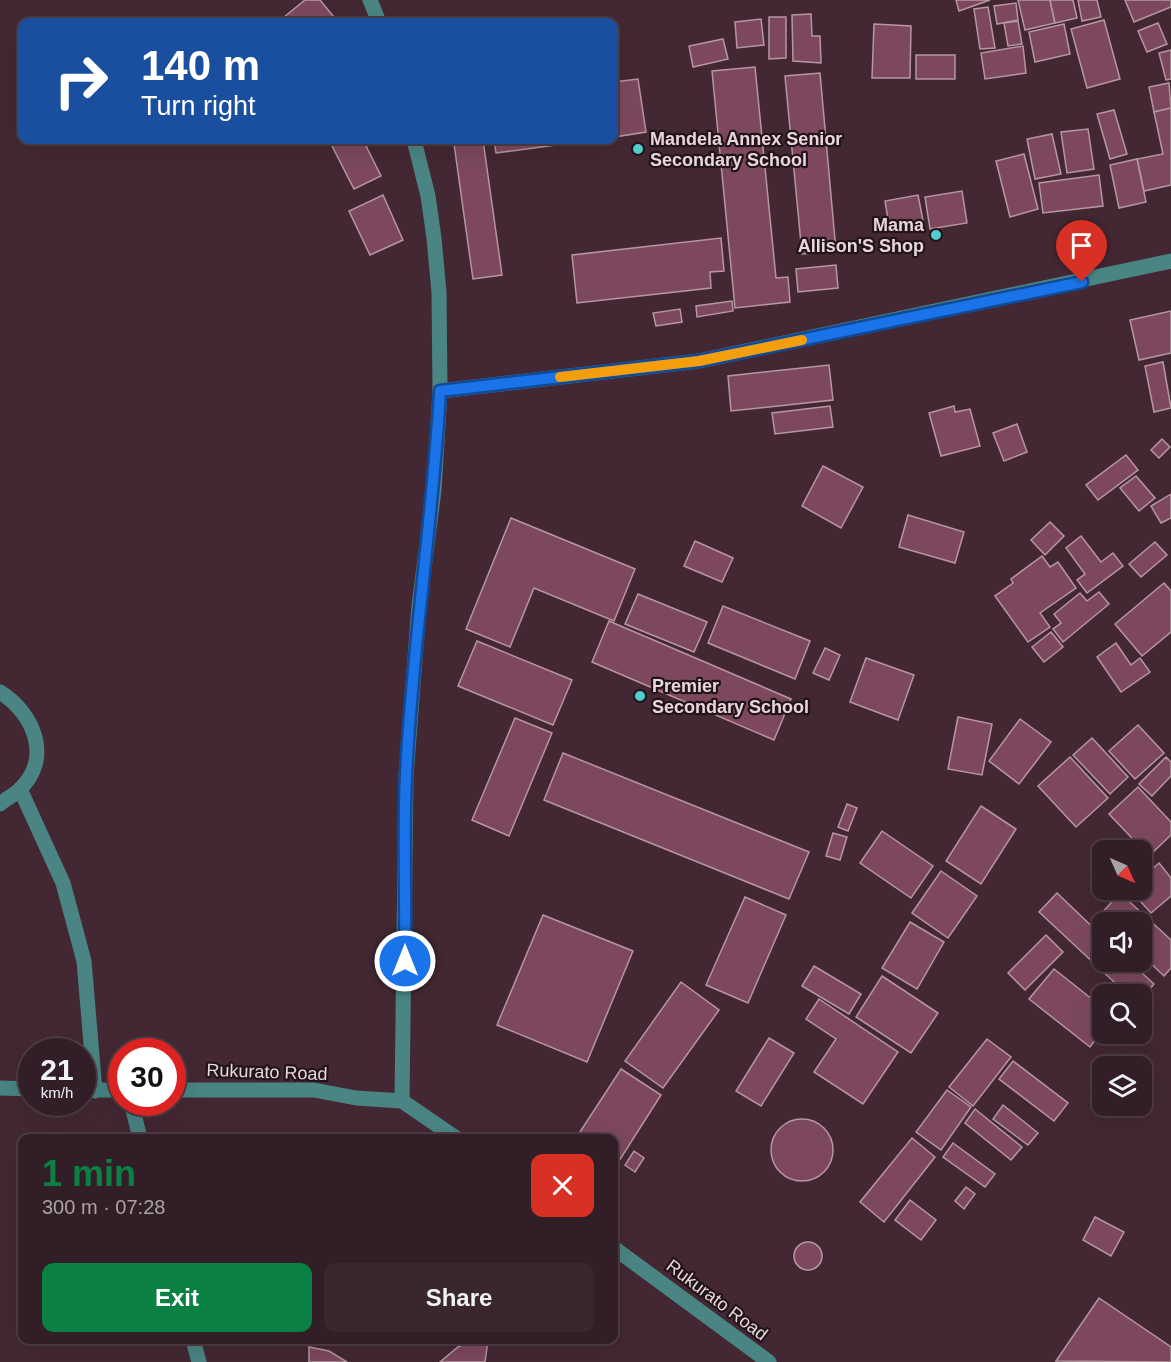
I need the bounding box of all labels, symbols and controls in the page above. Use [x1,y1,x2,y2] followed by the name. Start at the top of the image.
[42,42,120,120] icon: right
[141,42,260,89] text: 140 m
[141,91,256,121] text: Turn right
[650,129,842,170] place label: Mandela Annex Senior Secondary School
[631,142,645,156] marker: Mandela Annex Senior Secondary School
[798,215,925,256] place label: Mama Allison'S Shop
[1056,220,1107,282] pin
[929,228,943,242] marker: Mama Allison'S Shop
[1065,229,1098,262] icon: arrive
[652,676,809,717] place label: Premier Secondary School
[633,689,647,703] marker: Premier Secondary School
[1092,840,1152,900] north arrow
[1092,840,1152,1116] map controls
[1092,912,1152,972] button: sound
[373,929,437,993] position arrow
[1092,984,1152,1044] button: search
[108,1038,186,1116] speed limit sign: 30
[40,1053,74,1086] text: 21
[1092,1056,1152,1116] button: layers
[206,1060,328,1084] street label: Rukurato Road
[41,1084,73,1101] text: km/h
[42,1153,136,1194] text: 1 min
[531,1154,594,1217] button: close
[42,1196,165,1218] text: 300 m · 07:28
[663,1256,771,1344] street label: Rukurato Road
[42,1263,312,1332] button: Exit
[324,1263,594,1332] button: Share

